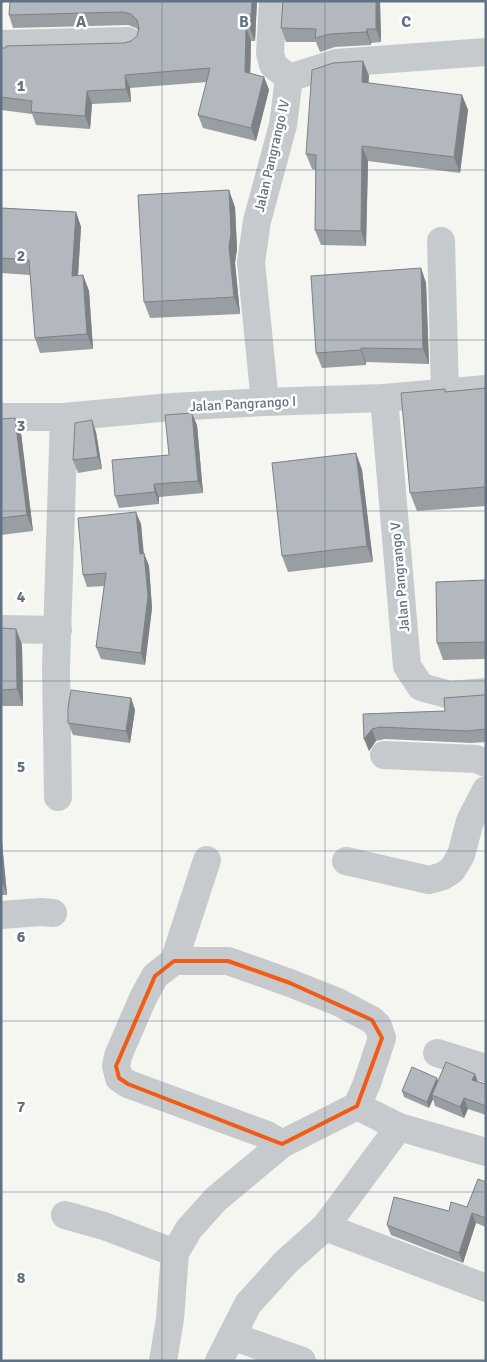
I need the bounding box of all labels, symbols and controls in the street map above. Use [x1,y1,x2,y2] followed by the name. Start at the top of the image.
[76,12,87,32] text: A
[239,12,249,32] text: B
[401,12,411,32] text: C
[17,76,26,96] text: 1
[251,98,293,214] street label: Jalan Pangrango IV
[17,246,25,266] text: 2
[189,393,297,415] street label: Jalan Pangrango I
[17,416,25,436] text: 3
[387,521,413,633] street label: Jalan Pangrango V
[17,587,26,607] text: 4
[17,757,25,777] text: 5
[17,927,26,947] text: 6
[17,1097,26,1117] text: 7
[17,1268,26,1288] text: 8

